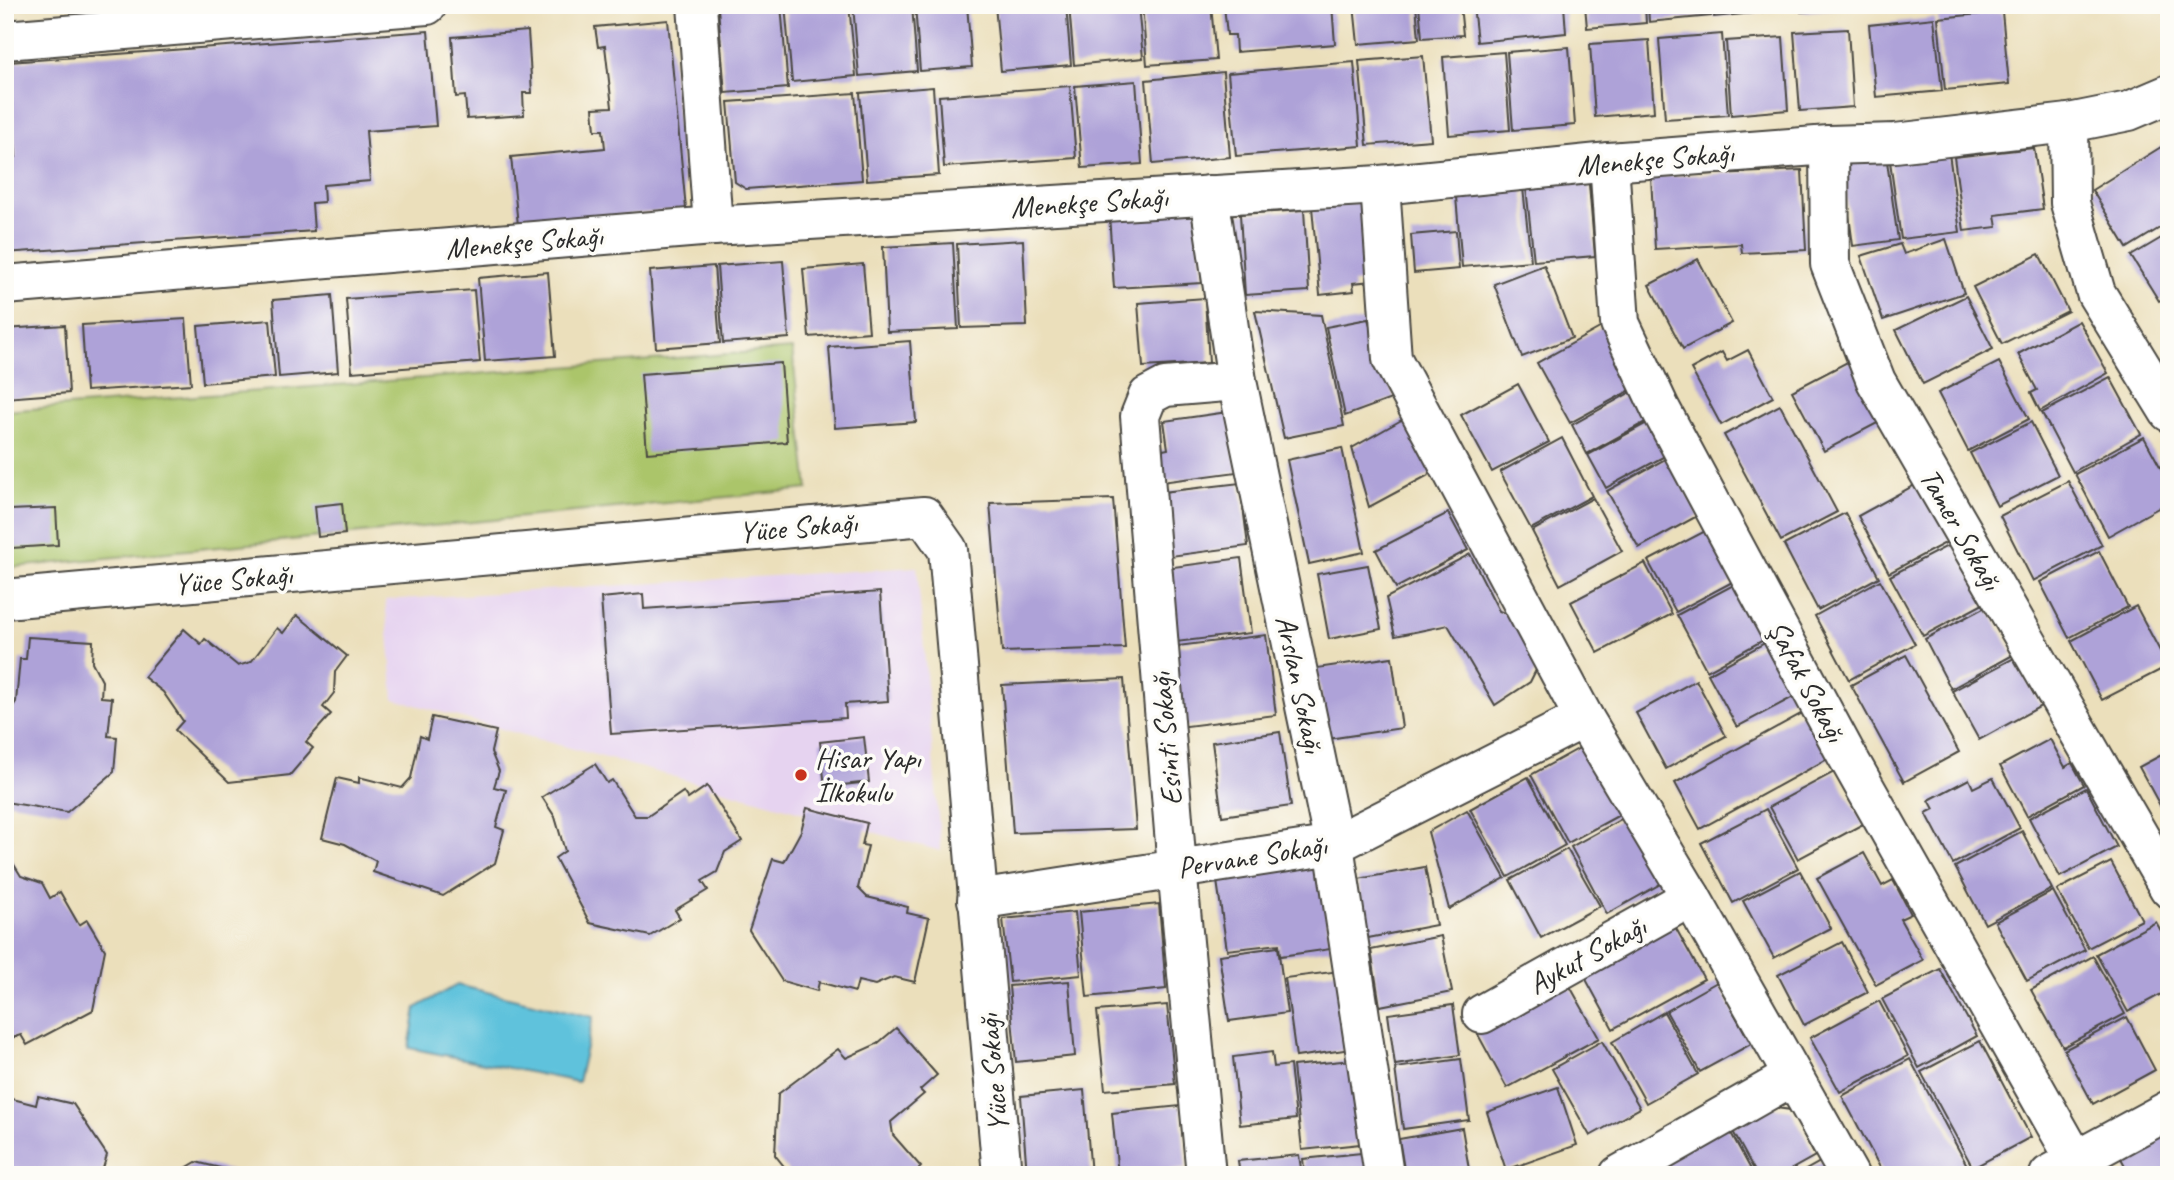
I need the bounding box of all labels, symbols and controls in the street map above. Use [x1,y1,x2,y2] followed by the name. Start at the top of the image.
[1575,133,1736,185] street label: Menekşe Sokağı
[1009,177,1170,226] street label: Menekşe Sokağı
[444,216,605,268] street label: Menekşe Sokağı
[1911,461,2012,598] street label: Tamer Sokağı
[737,503,860,551] street label: Yüce Sokağı
[172,555,295,603] street label: Yüce Sokağı
[1267,612,1333,757] street label: Arslan Sokağı
[1759,614,1855,749] street label: Şafak Sokağı
[1141,669,1191,807] street label: Esinti Sokağı
[815,739,922,811] place label: Hisar Yapı İlkokulu
[793,767,809,783] marker: Hisar Yapı İlkokulu
[1175,825,1331,887] street label: Pervane Sokağı
[1521,906,1654,1003] street label: Aykut Sokağı
[969,1011,1017,1134] street label: Yüce Sokağı

